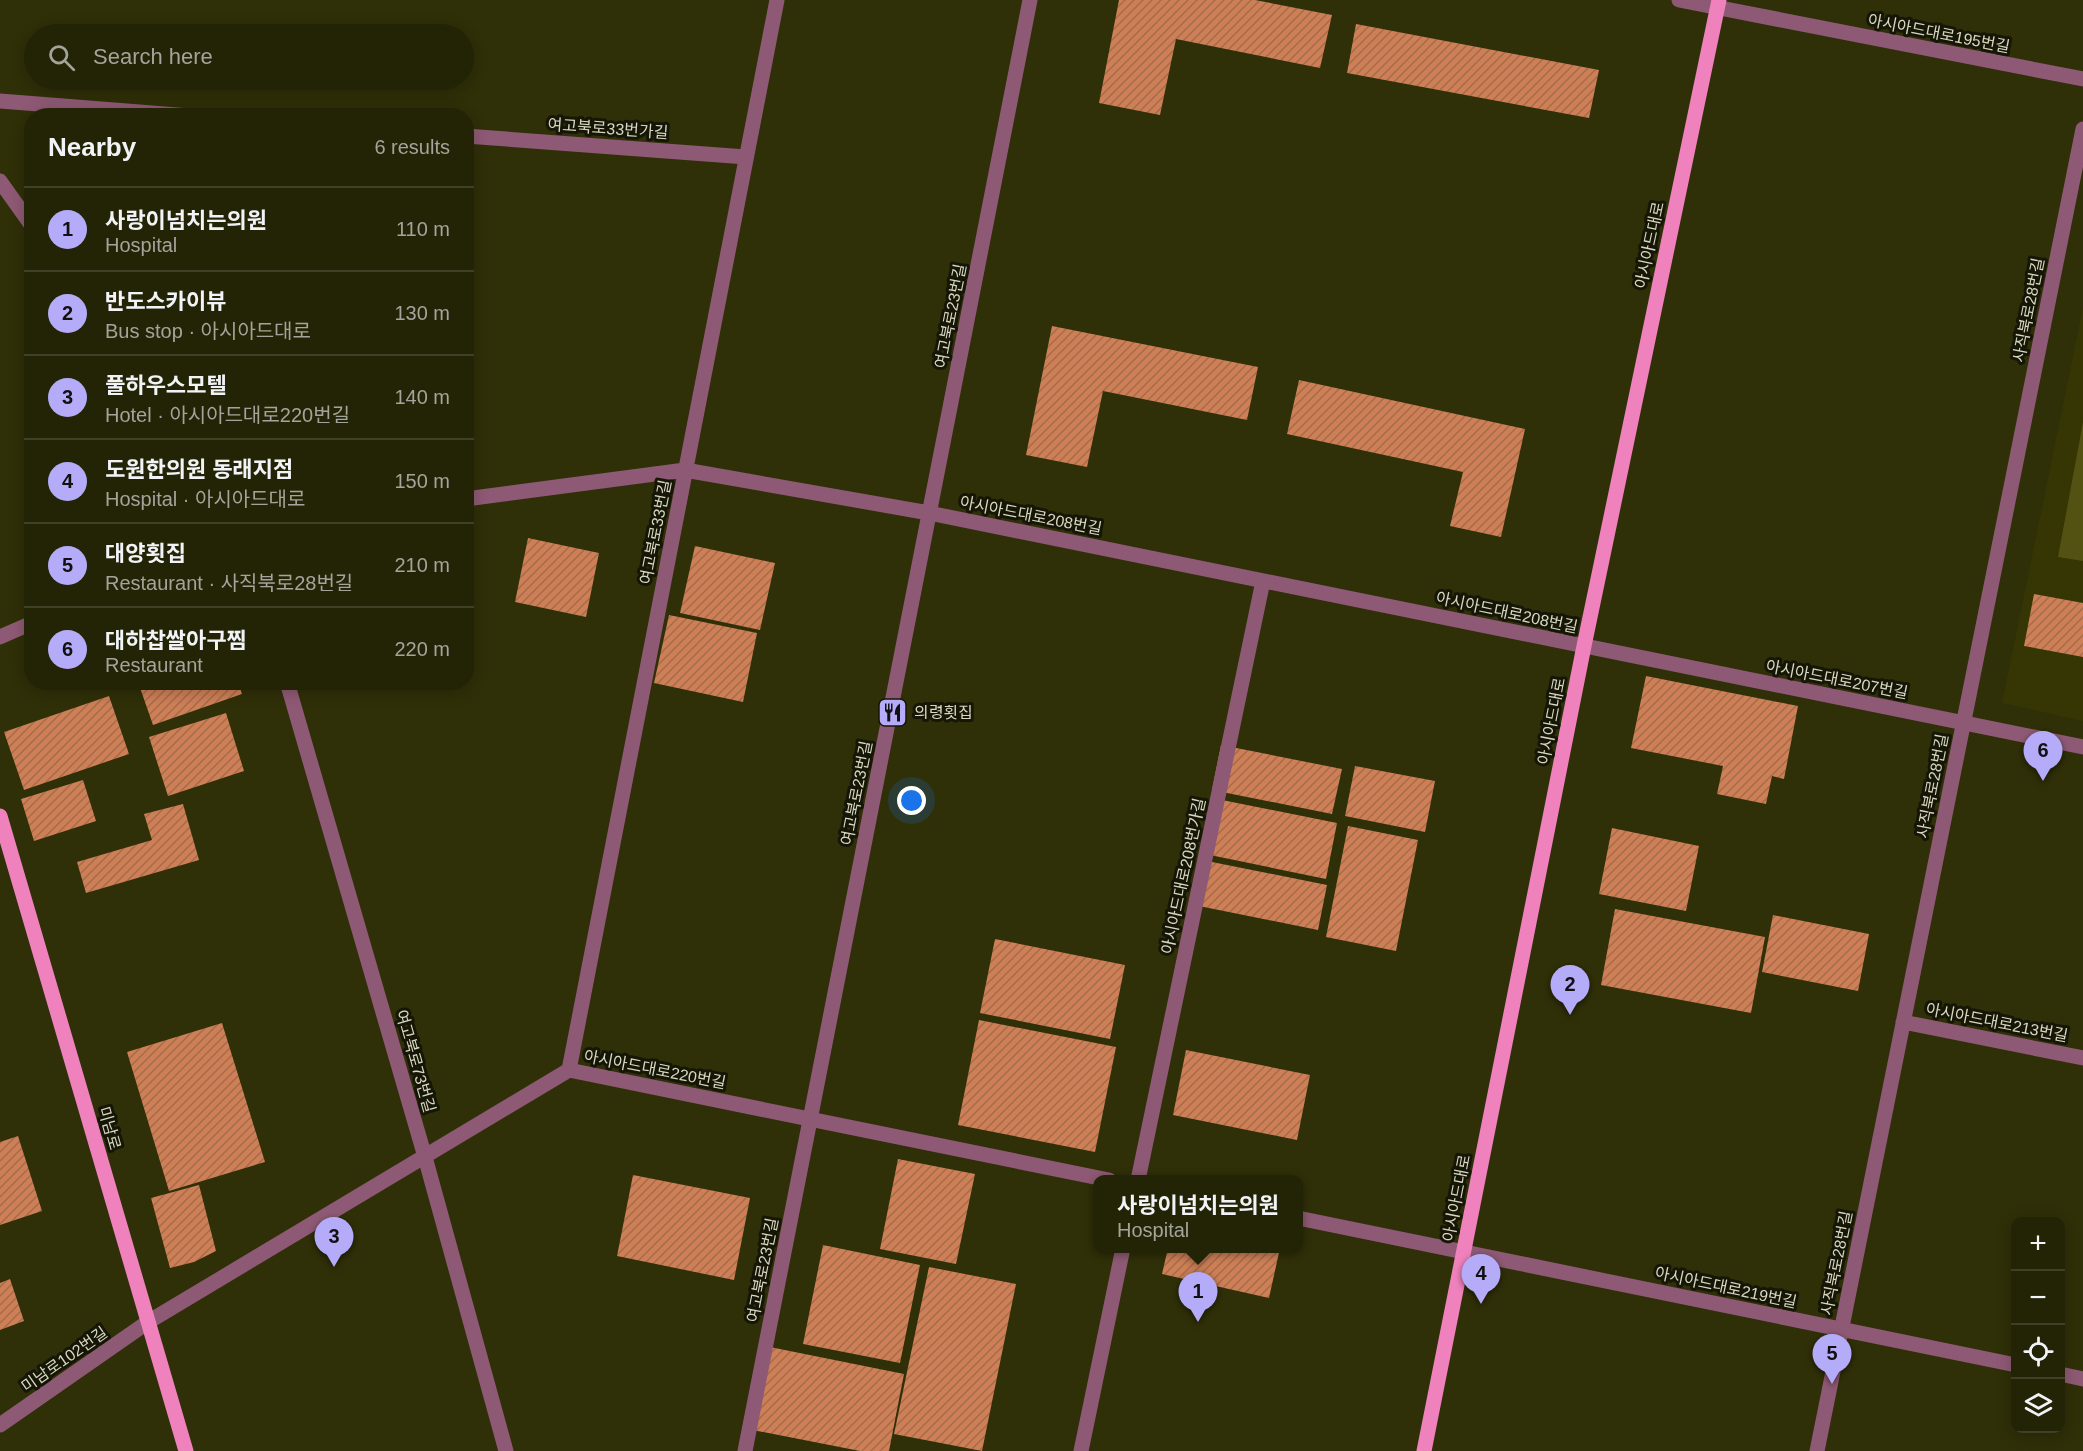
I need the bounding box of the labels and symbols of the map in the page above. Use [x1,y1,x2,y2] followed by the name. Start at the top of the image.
[1866,11,2011,56] street label: 아시아드대로195번길
[547,116,669,141] street label: 여고북로33번가길
[1632,200,1667,290] street label: 아시아드대로
[2010,256,2047,364] street label: 사직북로28번길
[932,262,969,370] street label: 여고북로23번길
[637,478,674,586] street label: 여고북로33번길
[958,493,1103,538] street label: 아시아드대로208번길
[1434,589,1579,636] street label: 아시아드대로208번길
[1764,657,1909,702] street label: 아시아드대로207번길
[1535,676,1568,766] street label: 아시아드대로
[877,696,909,728] restaurant icon: 의령횟집
[914,704,973,721] place label: 의령횟집
[1914,732,1951,840] street label: 사직북로28번길
[2024,732,2062,781] pin: 6
[838,739,875,847] street label: 여고북로23번길
[897,786,926,815] your location
[1159,796,1208,956] street label: 아시아드대로208번가길
[1550,966,1590,1015] pin: 2
[1924,1000,2069,1045] street label: 아시아드대로213번길
[393,1008,438,1114] street label: 여고북로73번길
[582,1047,727,1092] street label: 아시아드대로220번길
[95,1105,124,1152] street label: 미남로
[1440,1153,1473,1243] street label: 아시아드대로
[1818,1209,1855,1317] street label: 사직북로28번길
[744,1216,781,1324] street label: 여고북로23번길
[314,1218,354,1267] pin: 3
[1462,1254,1500,1304] pin: 4
[1653,1264,1798,1311] street label: 아시아드대로219번길
[1178,1272,1218,1322] pin: 1
[18,1324,110,1395] street label: 미남로102번길
[1812,1334,1852,1384] pin: 5

